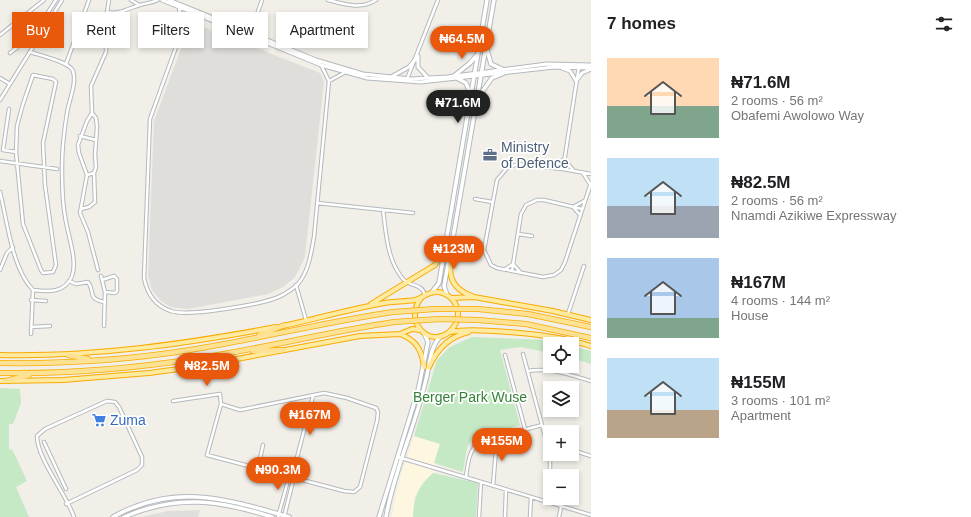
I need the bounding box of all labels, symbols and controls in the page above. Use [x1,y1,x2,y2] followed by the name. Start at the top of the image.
[12,12,64,48] chip: Buy
[72,12,130,48] chip: Rent
[138,12,204,48] chip: Filters
[212,12,268,48] chip: New
[276,12,368,48] chip: Apartment
[933,13,955,35] icon: filters
[607,14,676,33] text: 7 homes
[429,26,495,60] pin: ₦64.5M
[439,31,485,46] text: ₦64.5M
[731,73,791,92] text: ₦71.6M
[639,74,687,122] icon: home
[425,90,491,124] pin: ₦71.6M
[731,93,823,108] text: 2 rooms · 56 m²
[435,95,481,110] text: ₦71.6M
[731,108,864,123] text: Obafemi Awolowo Way
[501,139,569,171] place label: Ministry of Defence
[482,147,498,163] office icon: Ministry of Defence
[731,173,791,192] text: ₦82.5M
[639,174,687,222] icon: home
[731,193,823,208] text: 2 rooms · 56 m²
[731,208,896,223] text: Nnamdi Azikiwe Expressway
[426,236,482,270] pin: ₦123M
[433,241,475,256] text: ₦123M
[731,273,786,292] text: ₦167M
[639,274,687,322] icon: home
[731,293,830,308] text: 4 rooms · 144 m²
[731,308,769,323] text: House
[543,337,579,505] map controls
[543,337,579,373] button: locate
[174,353,240,387] pin: ₦82.5M
[184,358,230,373] text: ₦82.5M
[731,373,786,392] text: ₦155M
[639,374,687,422] icon: home
[543,381,579,417] button: layers
[413,389,527,405] park label: Berger Park Wuse
[731,393,830,408] text: 3 rooms · 101 m²
[282,402,338,436] pin: ₦167M
[289,407,331,422] text: ₦167M
[731,408,791,423] text: Apartment
[91,412,107,428] supermarket icon: Zuma
[110,412,146,428] place label: Zuma
[543,425,579,461] button: +
[474,428,530,462] pin: ₦155M
[481,433,523,448] text: ₦155M
[245,457,311,491] pin: ₦90.3M
[255,462,301,477] text: ₦90.3M
[543,469,579,505] button: −

